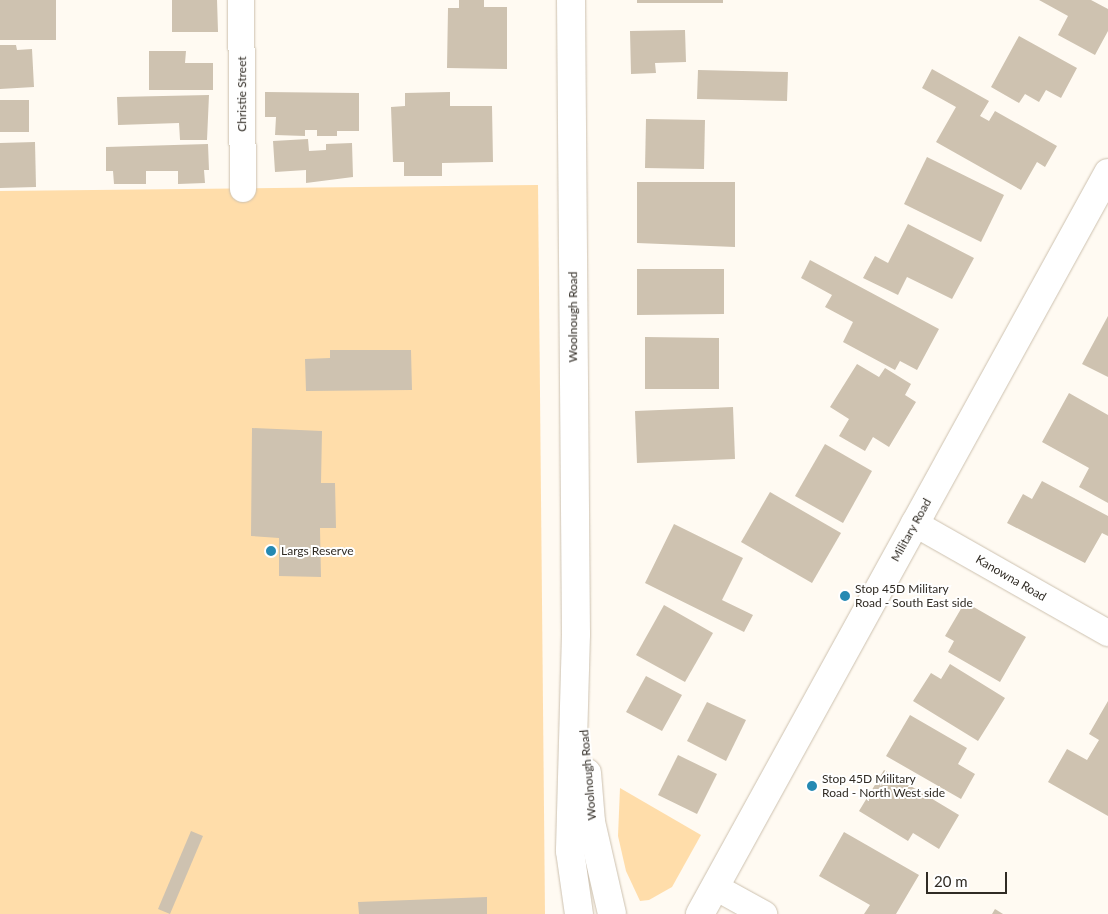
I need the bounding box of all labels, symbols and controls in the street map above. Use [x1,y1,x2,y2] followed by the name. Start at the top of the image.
[235,56,249,132] street label: Christie Street
[566,271,580,363] street label: Woolnough Road
[888,496,934,564] street label: Military Road
[281,544,354,558] place label: Largs Reserve
[265,545,277,557] marker: Largs Reserve
[973,552,1049,604] street label: Kanowna Road
[855,582,973,610] place label: Stop 45D Military Road - South East side
[839,590,851,602] marker: Stop 45D Military Road - South East side
[577,729,599,821] street label: Woolnough Road
[822,772,945,800] place label: Stop 45D Military Road - North West side
[806,780,818,792] marker: Stop 45D Military Road - North West side
[928,862,1009,894] scale bar
[934,872,968,890] text: 20 m

